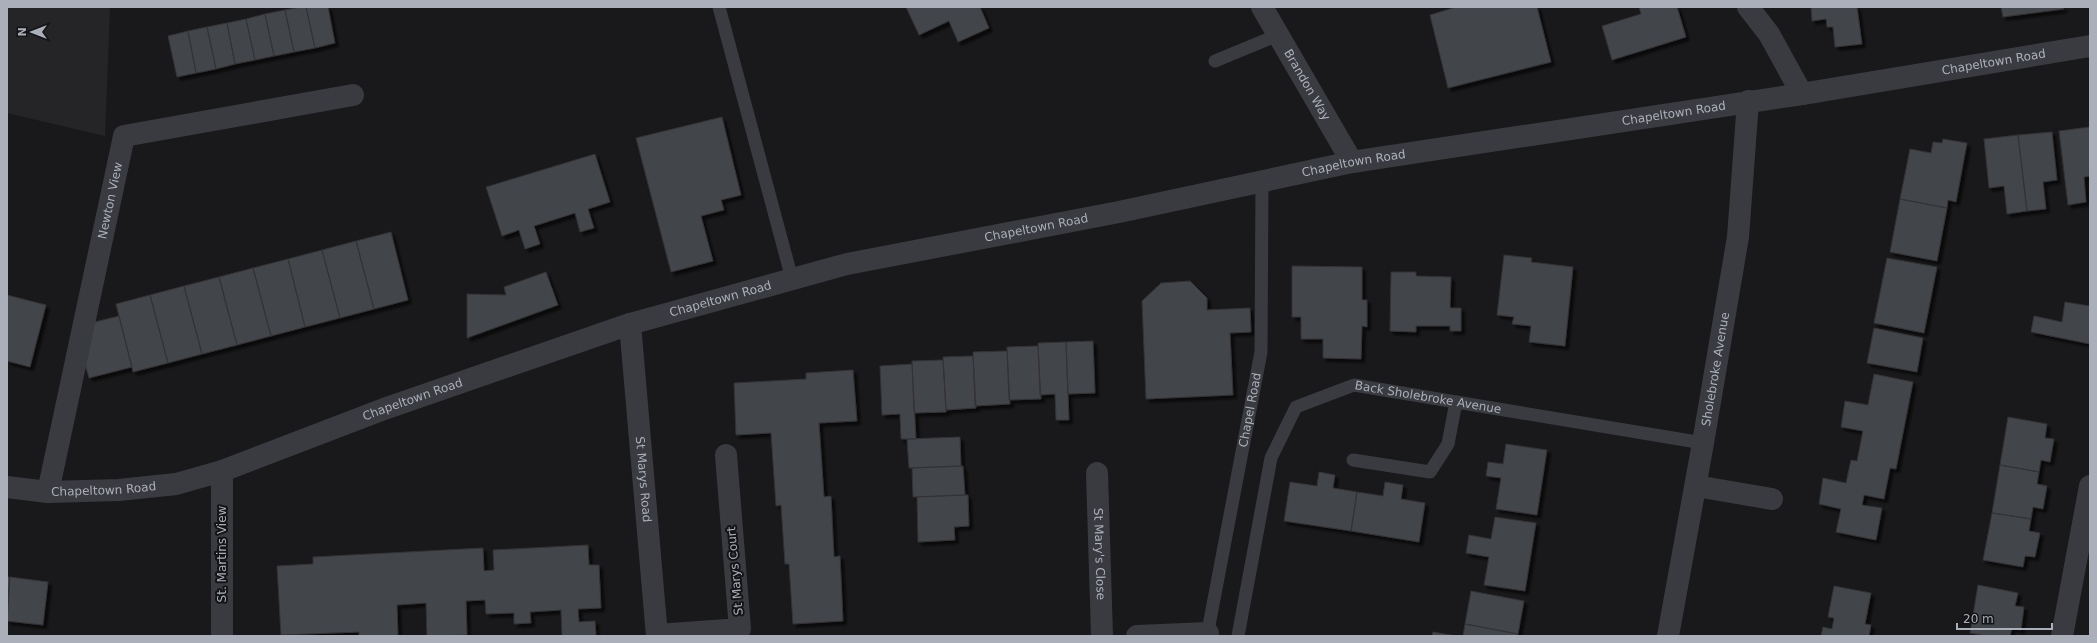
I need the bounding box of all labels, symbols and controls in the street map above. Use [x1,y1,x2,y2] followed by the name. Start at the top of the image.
[12,12,52,52] north arrow
[16,27,29,37] text: N
[1941,46,2047,78] street label: Chapeltown Road
[1281,47,1333,123] street label: Brandon Way
[1621,99,1727,128] street label: Chapeltown Road
[1301,147,1406,180] street label: Chapeltown Road
[95,161,125,240] street label: Newton View
[983,211,1089,245] street label: Chapeltown Road
[668,278,773,320] street label: Chapeltown Road
[1699,311,1732,427] street label: Sholebroke Avenue
[1236,372,1264,449] street label: Chapel Road
[360,375,464,424] street label: Chapeltown Road
[1354,378,1502,416] street label: Back Sholebroke Avenue
[633,436,654,523] street label: St Marys Road
[51,479,157,499] street label: Chapeltown Road
[215,505,229,602] street label: St. Martins View
[1091,508,1108,600] street label: St Mary's Close
[724,526,746,616] street label: St Marys Court
[1957,605,2052,631] scale bar
[1963,612,1994,626] text: 20 m

